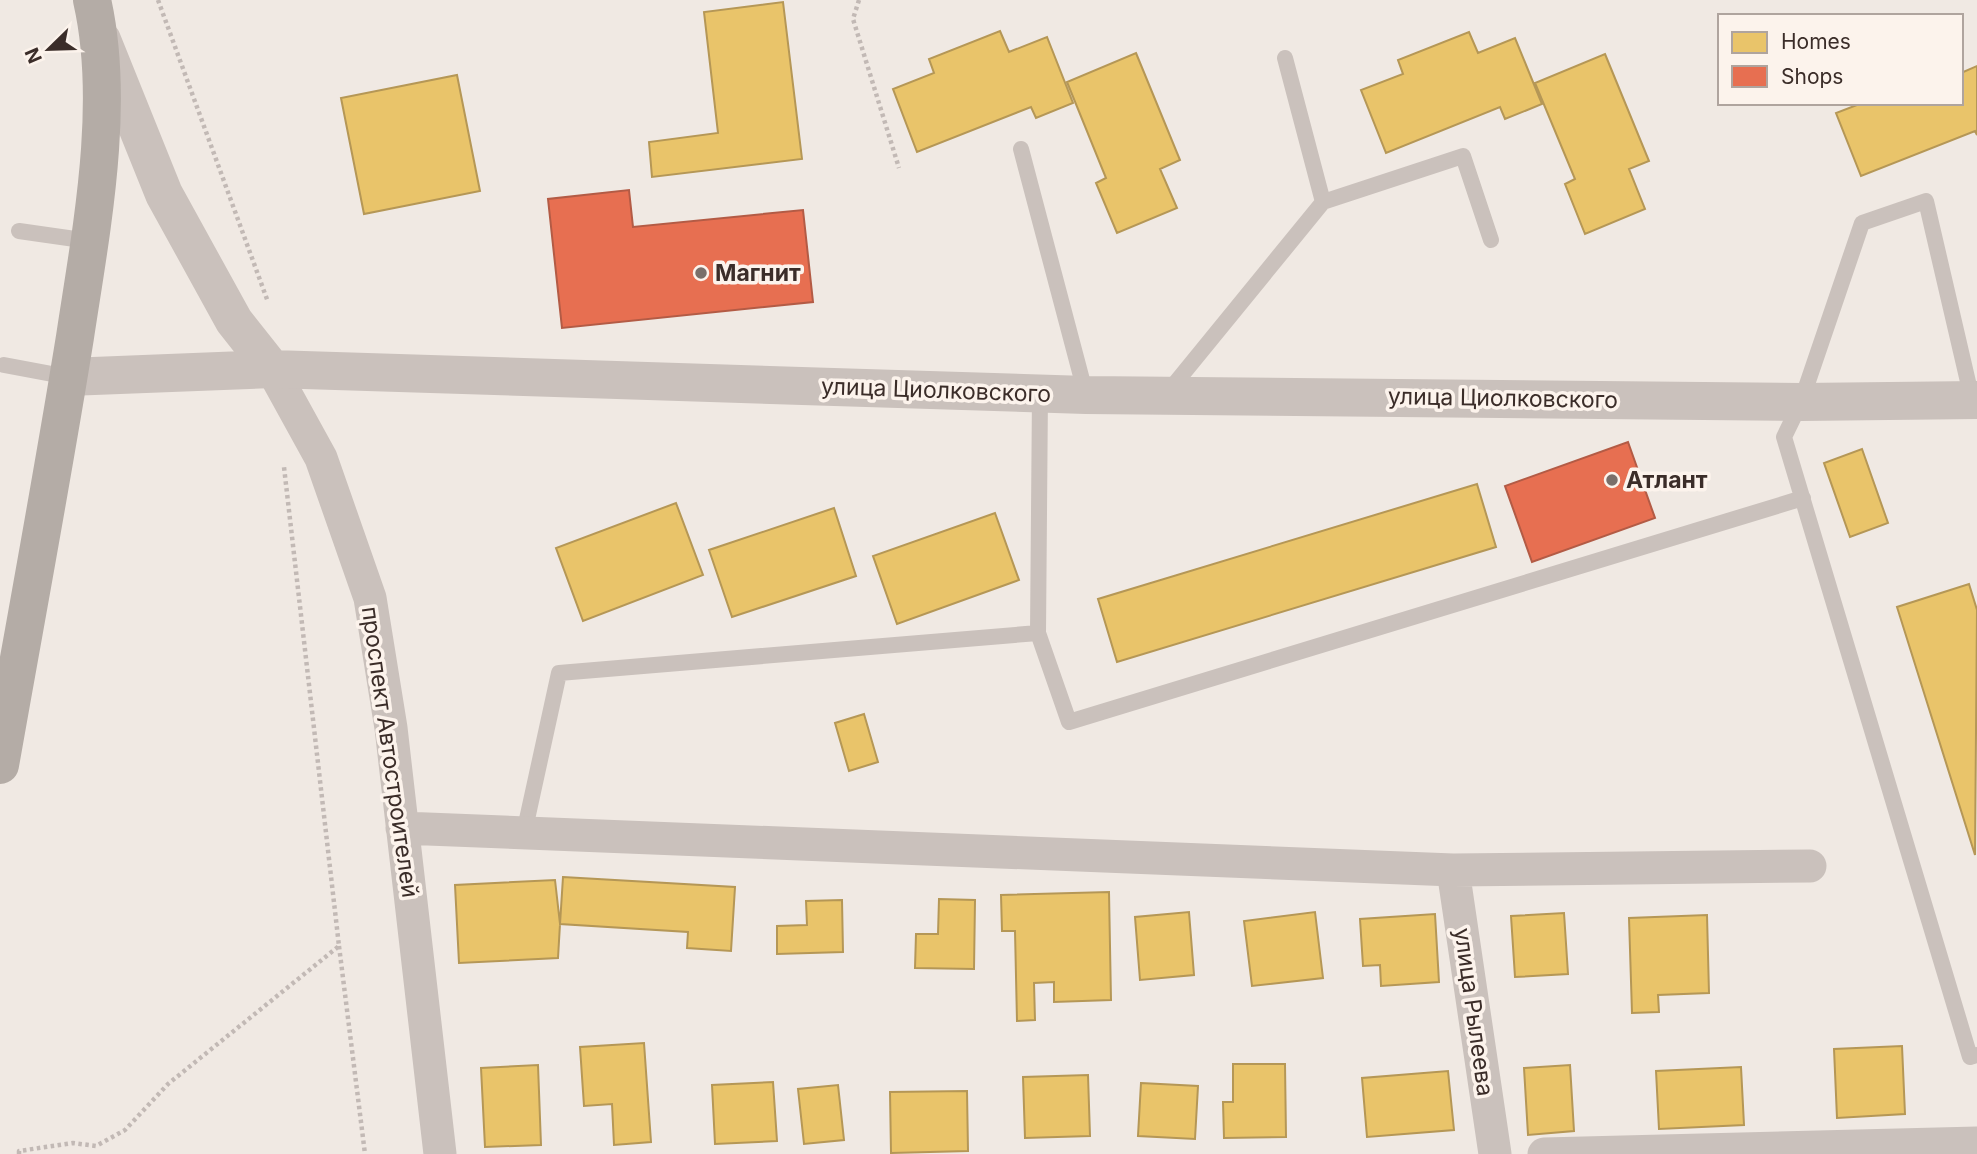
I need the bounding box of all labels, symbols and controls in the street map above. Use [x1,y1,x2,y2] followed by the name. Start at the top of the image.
[14,14,84,84] north arrow
[1718,14,1963,105] legend
[1781,29,1851,54] text: Homes
[20,44,47,67] text: N
[1781,64,1843,89] text: Shops
[715,259,801,287] place label: Магнит
[693,265,709,281] marker: Магнит
[821,372,1051,408] street label: улица Циолковского
[1388,382,1618,414] street label: улица Циолковского
[1626,466,1708,494] place label: Атлант
[1604,472,1620,488] marker: Атлант
[356,605,424,899] street label: проспект Автостроителей
[1448,926,1500,1098] street label: улица Рылеева

